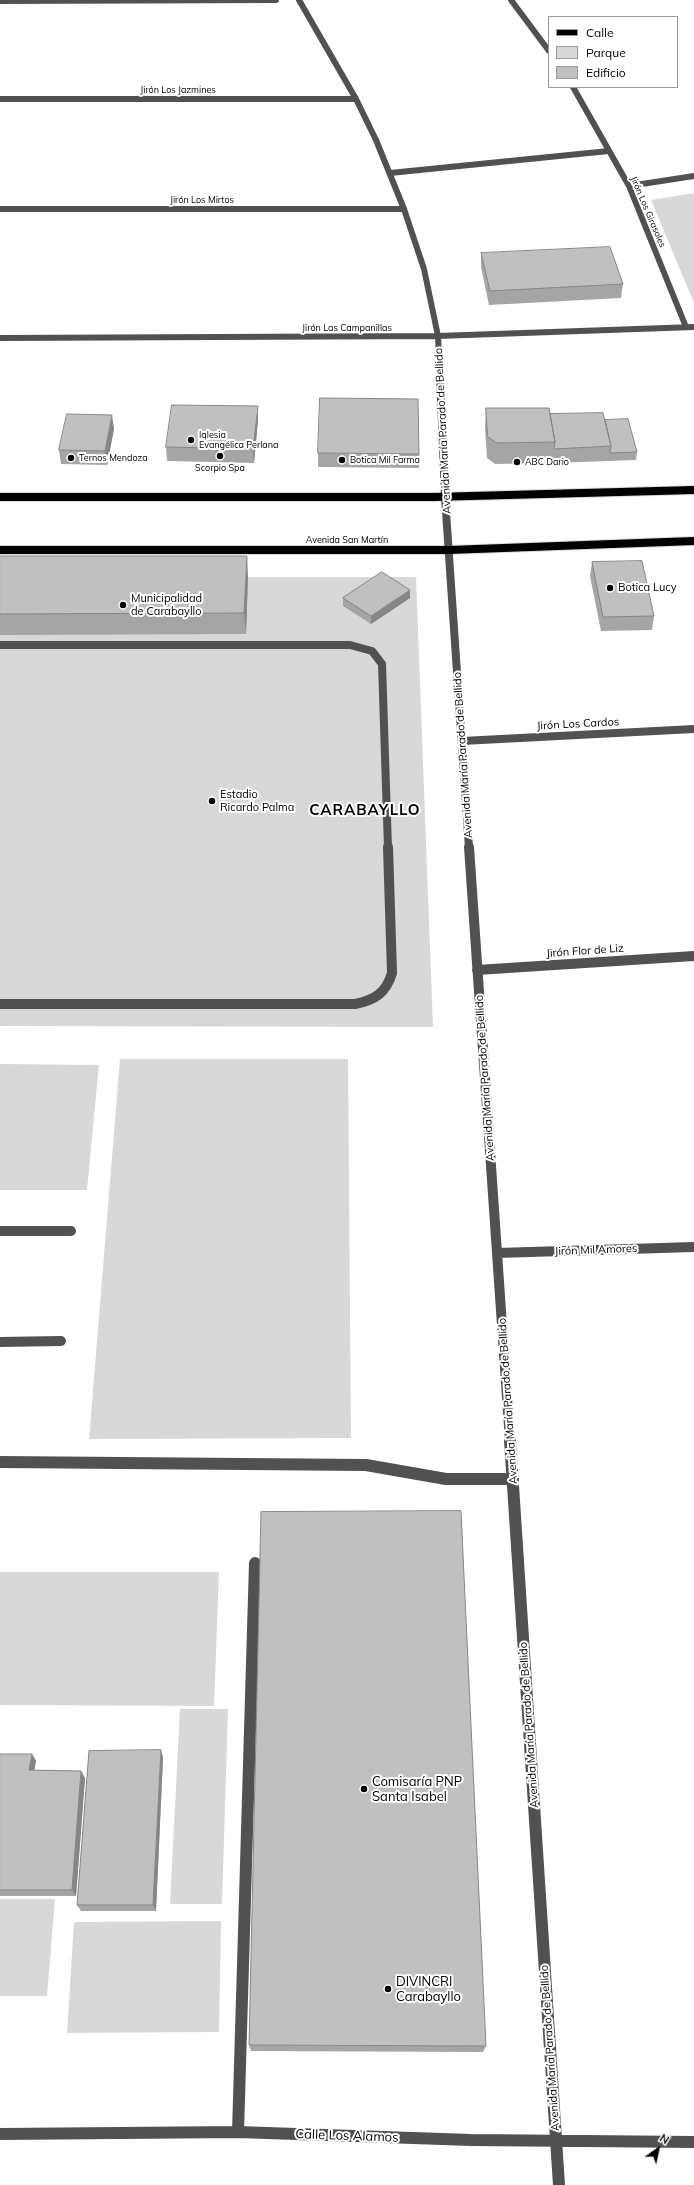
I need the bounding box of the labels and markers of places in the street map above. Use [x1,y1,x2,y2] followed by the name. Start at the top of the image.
[199,430,278,451] place label: Iglesia Evangélica Perlana
[186,435,196,445] marker: Iglesia Evangélica Perlana
[215,451,225,461] marker: Scorpio Spa
[66,453,76,463] marker: Ternos Mendoza
[79,453,148,463] place label: Ternos Mendoza
[337,455,347,465] marker: Botica Mil Farma
[350,455,420,465] place label: Botica Mil Farma
[512,457,522,467] marker: ABC Dario
[525,457,569,467] place label: ABC Dario
[195,463,245,473] place label: Scorpio Spa
[618,581,677,595] place label: Botica Lucy
[605,583,615,593] marker: Botica Lucy
[131,592,202,618] place label: Municipalidad de Carabayllo
[118,600,128,610] marker: Municipalidad de Carabayllo
[220,788,294,814] place label: Estadio Ricardo Palma
[207,796,217,806] marker: Estadio Ricardo Palma
[372,1774,462,1805] place label: Comisaría PNP Santa Isabel
[359,1784,369,1794] marker: Comisaría PNP Santa Isabel
[396,1974,461,2005] place label: DIVINCRI Carabayllo
[383,1984,393,1994] marker: DIVINCRI Carabayllo

